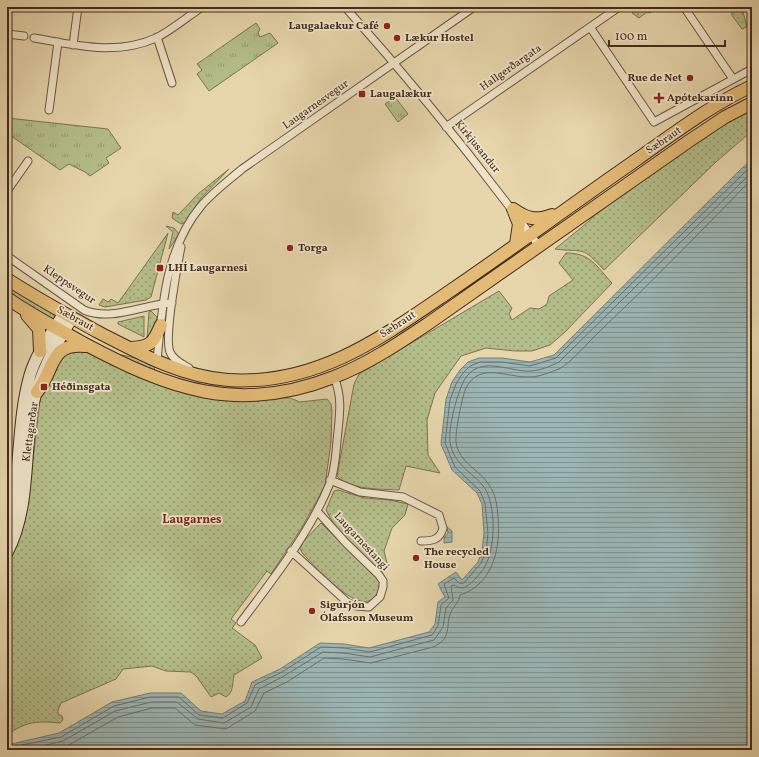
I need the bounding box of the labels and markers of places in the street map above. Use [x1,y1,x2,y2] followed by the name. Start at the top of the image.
[288,19,379,34] place label: Laugalaekur Café
[382,21,392,31] marker: Laugalaekur Café
[405,31,474,46] place label: Lækur Hostel
[392,33,402,43] marker: Lækur Hostel
[627,71,682,86] place label: Rue de Net
[685,73,695,83] marker: Rue de Net
[370,87,432,102] place label: Laugalækur
[357,89,367,99] marker: Laugalækur
[667,91,734,106] place label: Apótekarinn
[654,93,664,103] marker: Apótekarinn
[298,241,328,256] place label: Torga
[285,243,295,253] marker: Torga
[168,261,248,276] place label: LHÍ Laugarnesi
[155,263,165,273] marker: LHÍ Laugarnesi
[52,380,111,395] place label: Héðinsgata
[39,382,49,392] marker: Héðinsgata
[424,545,489,573] place label: The recycled House
[411,553,421,563] marker: The recycled House
[320,598,414,626] place label: Sigurjón Ólafsson Museum
[307,606,317,616] marker: Sigurjón Ólafsson Museum

